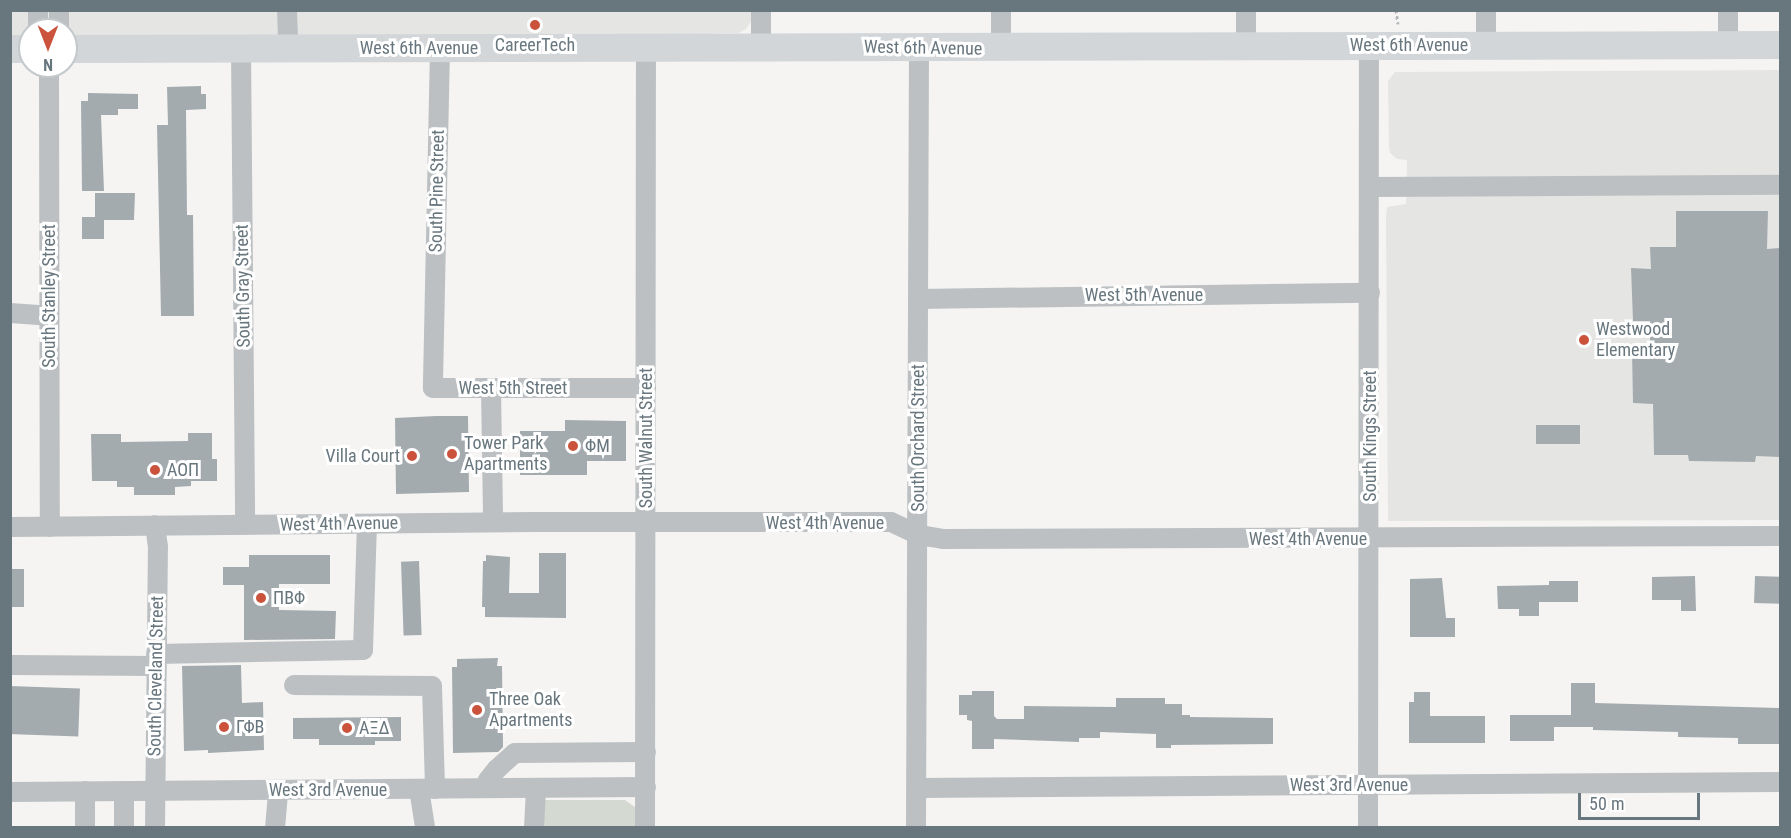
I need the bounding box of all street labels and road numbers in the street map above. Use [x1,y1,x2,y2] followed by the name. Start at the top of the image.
[1350,34,1468,56] street label: West 6th Avenue
[864,36,982,60] street label: West 6th Avenue
[360,37,478,59] street label: West 6th Avenue
[425,129,449,253] street label: South Pine Street
[38,224,60,368] street label: South Stanley Street
[231,224,255,348] street label: South Gray Street
[1085,284,1203,306] street label: West 5th Avenue
[907,364,929,512] street label: South Orchard Street
[635,368,657,508] street label: South Walnut Street
[1359,370,1381,502] street label: South Kings Street
[459,377,567,399] street label: West 5th Street
[280,512,398,536] street label: West 4th Avenue
[766,512,884,534] street label: West 4th Avenue
[1249,528,1367,550] street label: West 4th Avenue
[144,596,168,756] street label: South Cleveland Street
[1290,774,1408,796] street label: West 3rd Avenue
[269,779,387,801] street label: West 3rd Avenue

